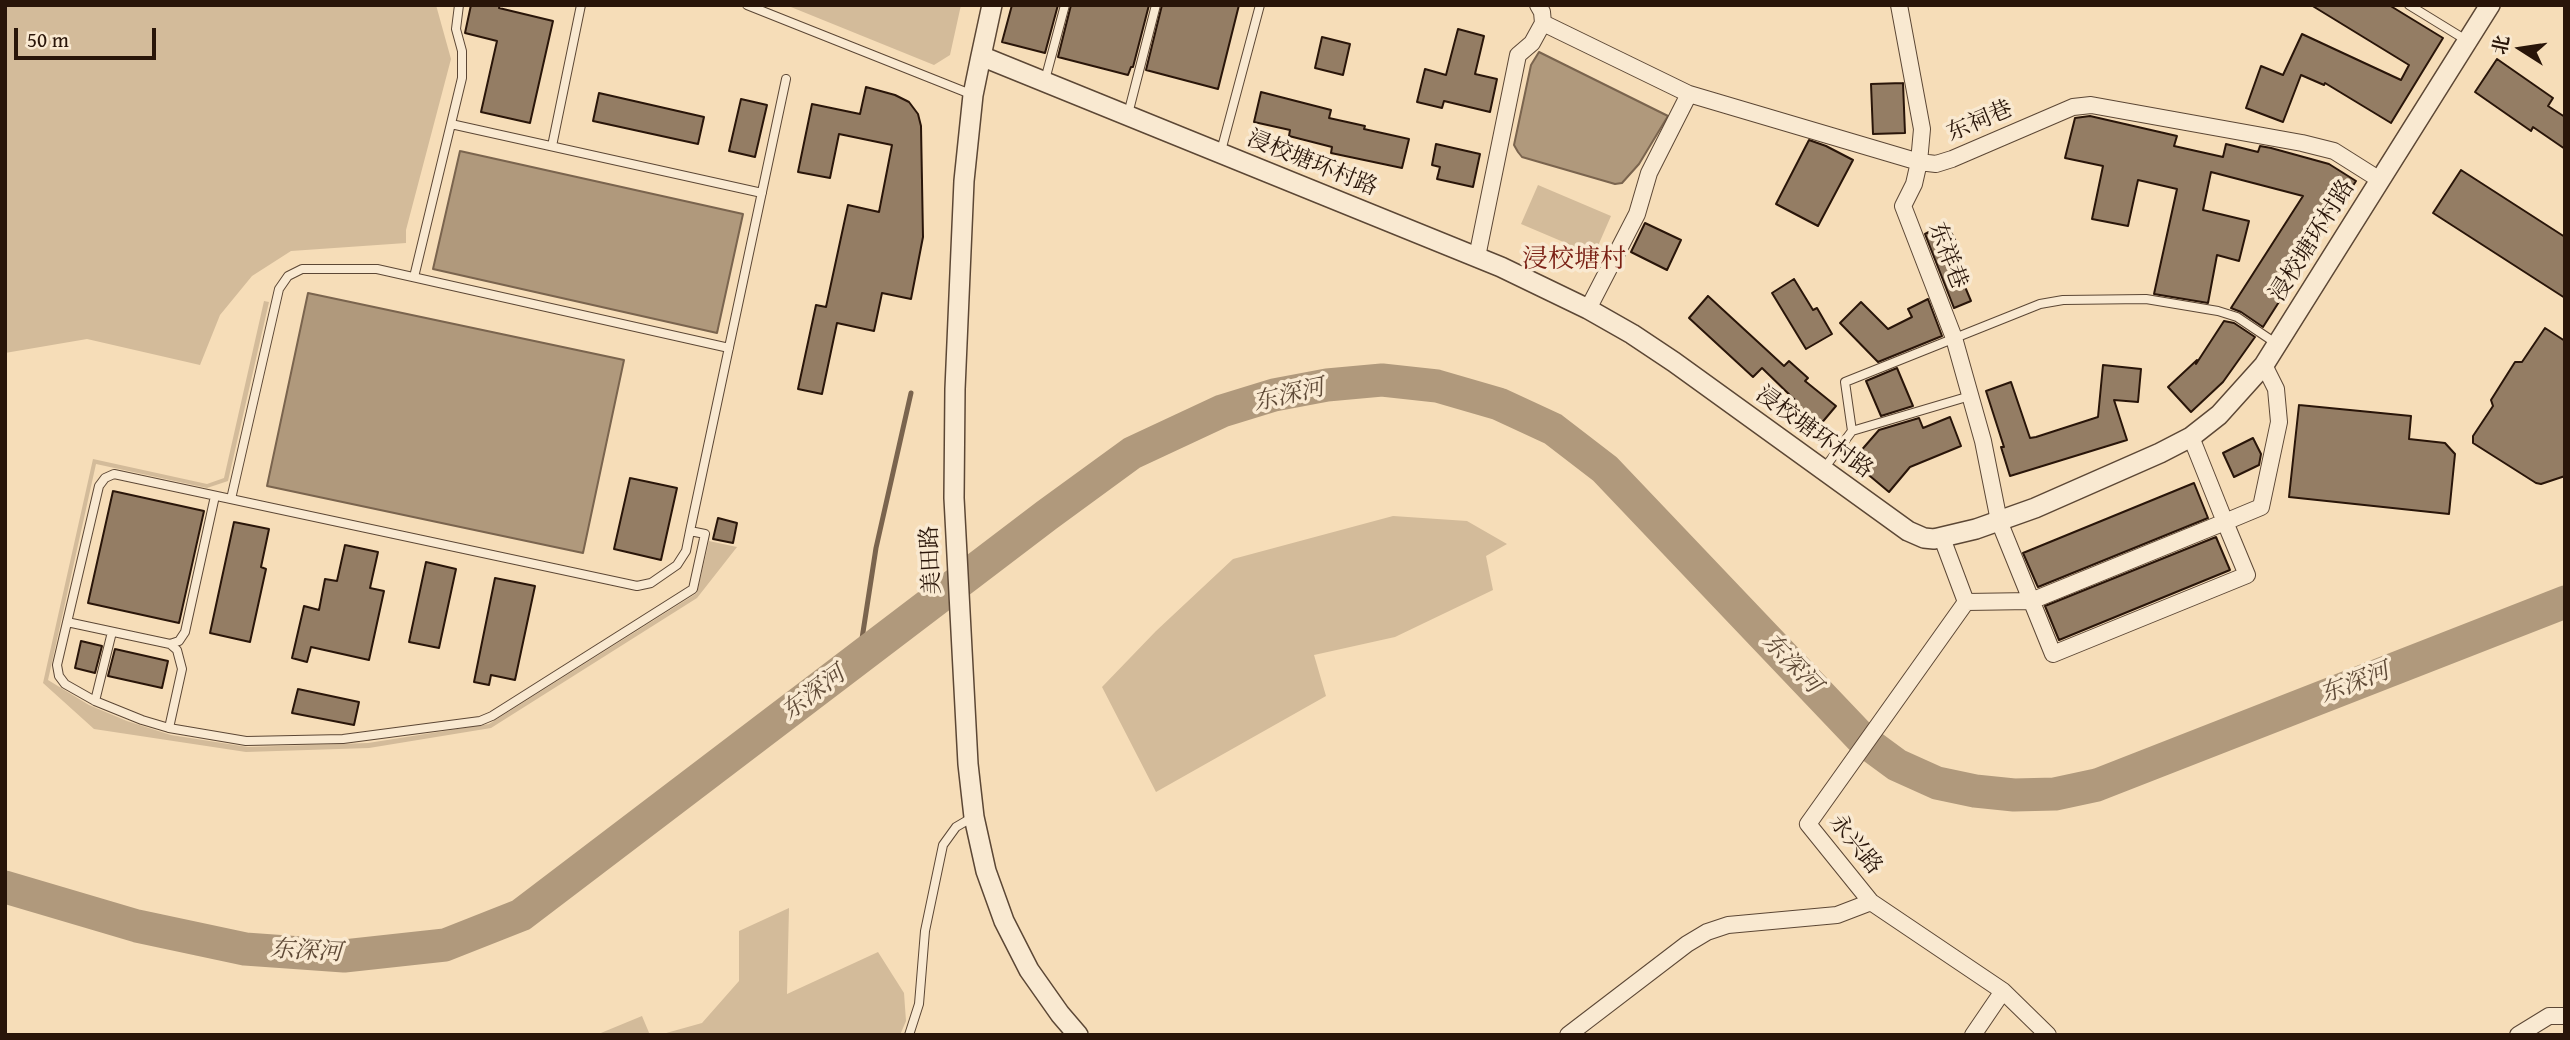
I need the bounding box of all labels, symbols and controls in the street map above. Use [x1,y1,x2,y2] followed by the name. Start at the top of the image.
[18,14,159,58] scale bar
[2486,14,2556,84] north arrow
[27,24,69,55] text: 50 m
[2485,32,2516,57] text: 北
[1943,96,2017,148] street label: 东祠巷
[1243,125,1381,203] street label: 浸校塘环村路
[2265,175,2361,307] street label: 浸校塘环村路
[1922,219,1972,293] street label: 东祥巷
[1522,244,1626,276] district label: 浸校塘村
[1251,374,1327,418] water label: 东深河
[1750,381,1878,485] street label: 浸校塘环村路
[916,525,948,595] street label: 美田路
[1756,628,1826,700] water label: 东深河
[2316,658,2394,710] water label: 东深河
[777,661,851,727] water label: 东深河
[1823,810,1887,880] street label: 永兴路
[269,936,343,968] water label: 东深河

